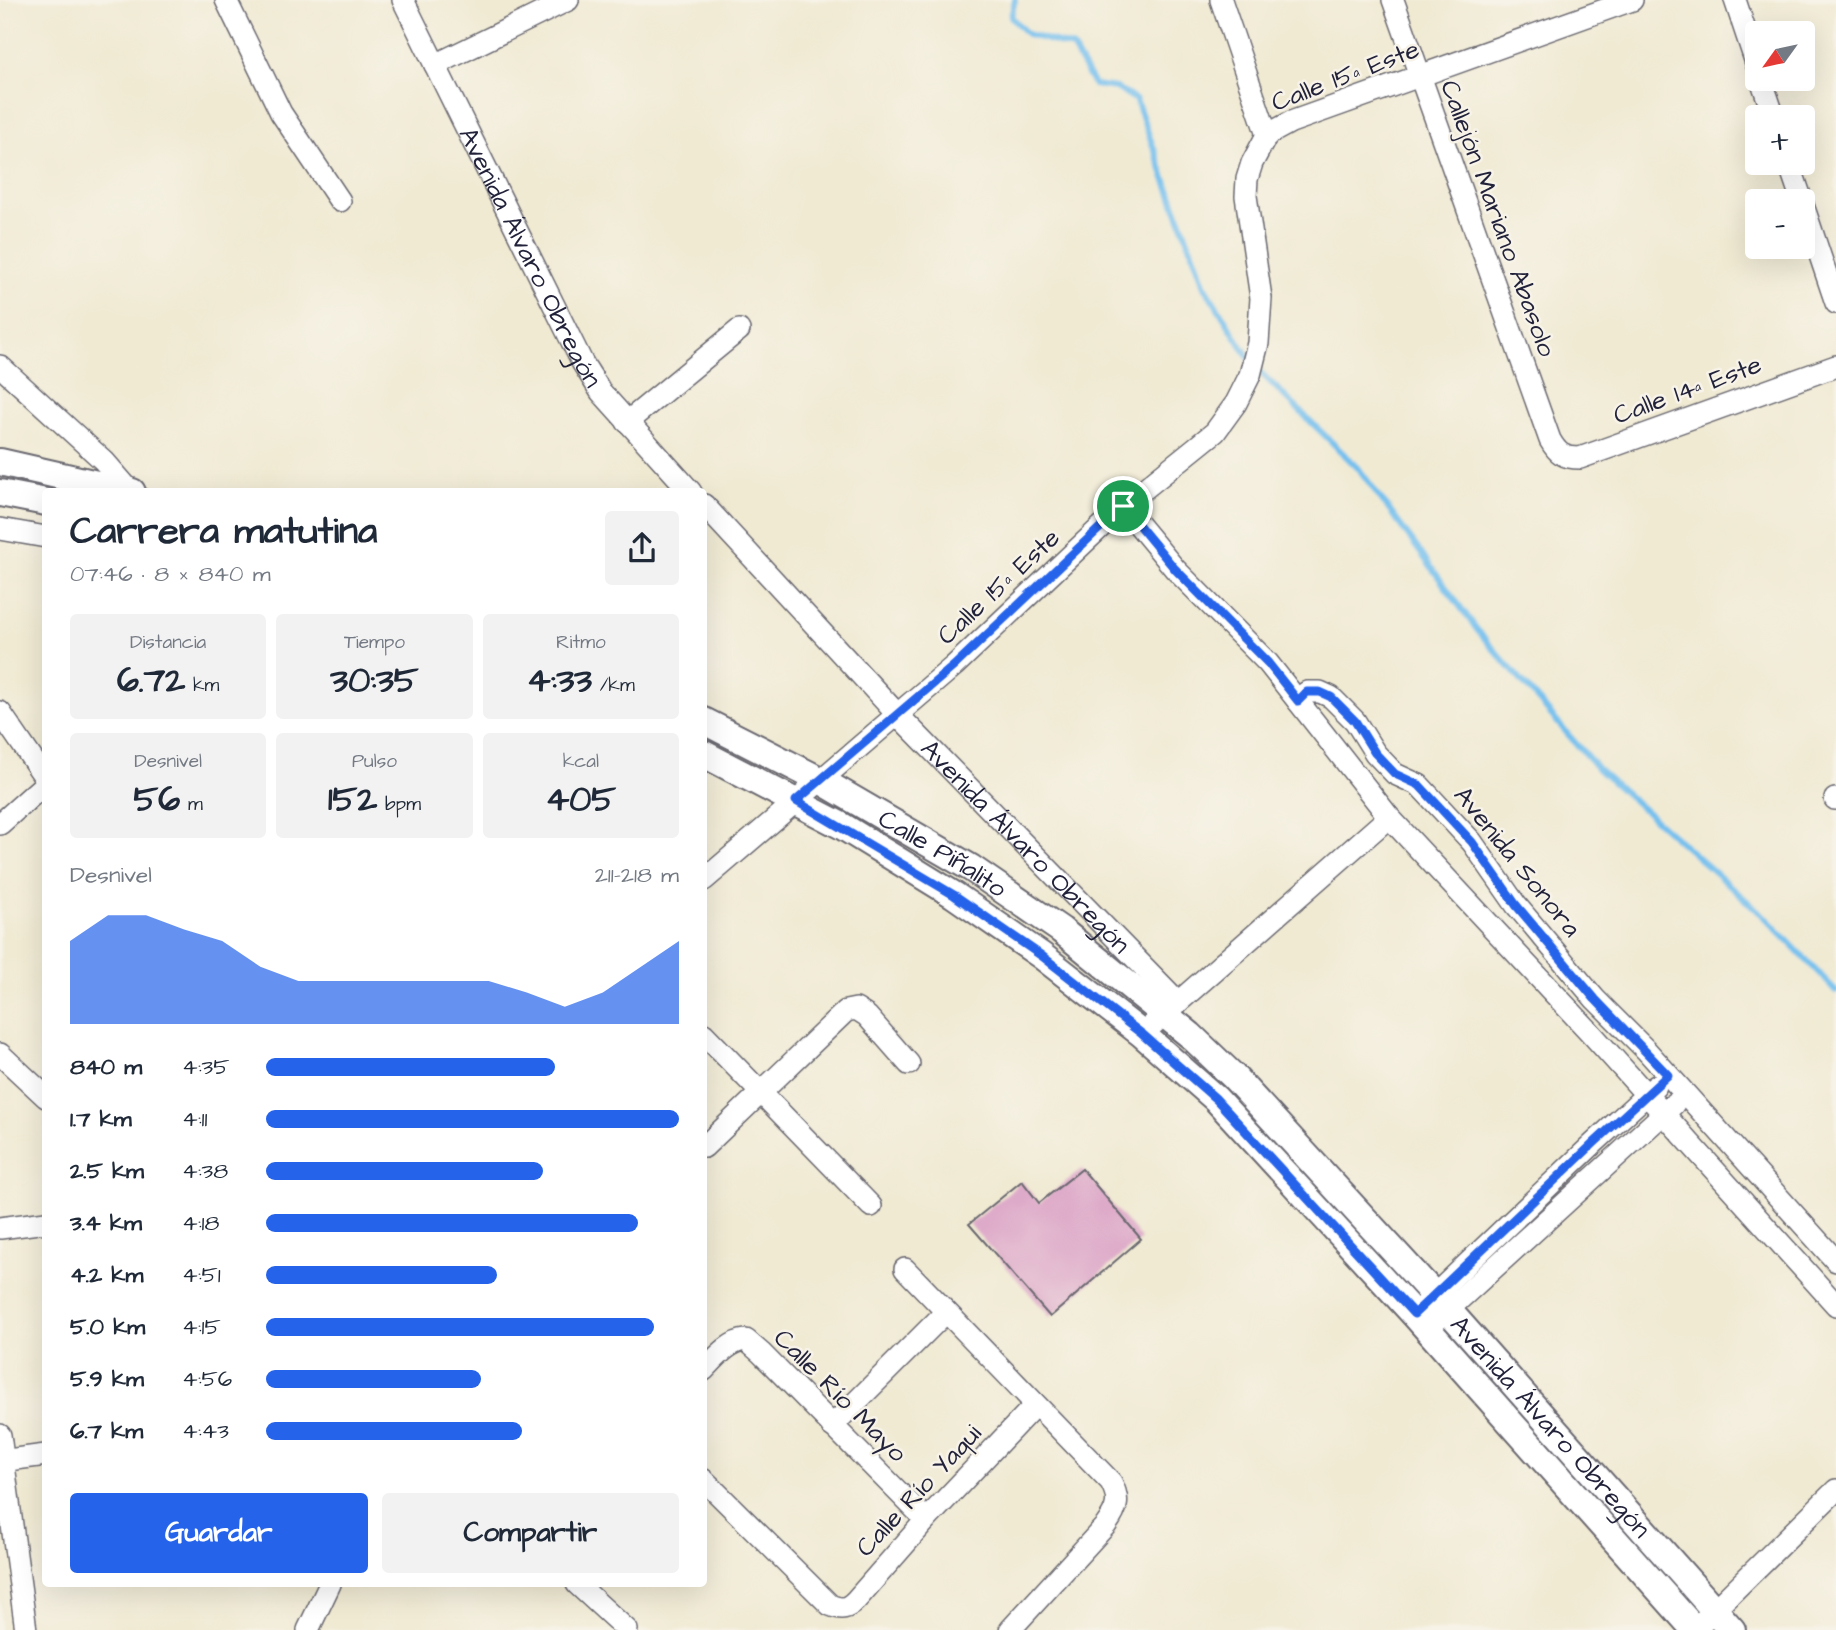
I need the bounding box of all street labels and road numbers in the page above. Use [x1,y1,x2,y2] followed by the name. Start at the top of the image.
[1266,31,1425,121] street label: Calle 15ª Este
[1431,75,1565,362] street label: Callejón Mariano Abasolo
[450,121,611,394] street label: Avenida Álvaro Obregón
[1608,346,1766,433] street label: Calle 14ª Este
[929,520,1068,653] street label: Calle 15ª Este
[912,732,1138,962] street label: Avenida Álvaro Obregón
[1445,779,1589,945] street label: Avenida Sonora
[872,801,1014,907] street label: Calle Piñalito
[1442,1308,1659,1546] street label: Avenida Álvaro Obregón
[764,1321,915,1472] street label: Calle Río Mayo
[848,1416,990,1565] street label: Calle Río Yaqui

